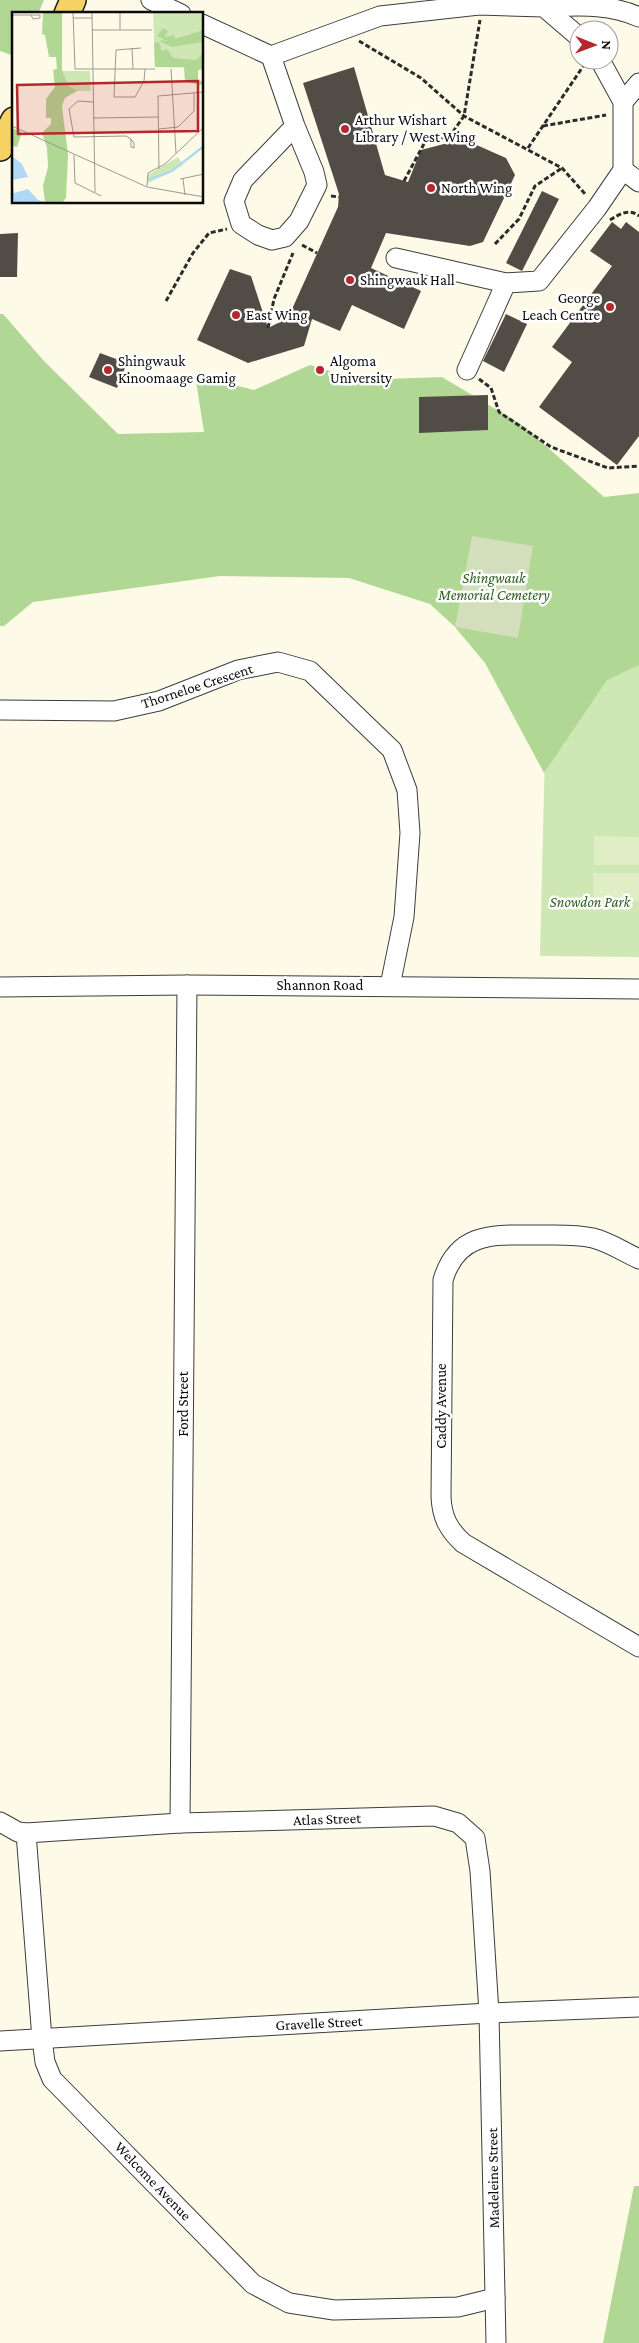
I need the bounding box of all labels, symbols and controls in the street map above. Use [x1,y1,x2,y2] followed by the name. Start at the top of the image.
[12,12,204,204] inset map
[569,20,619,70] north arrow
[599,40,615,51] text: N
[355,112,476,146] place label: Arthur Wishart Library / West Wing
[339,123,351,135] marker: Arthur Wishart Library / West Wing
[441,180,512,197] place label: North Wing
[425,182,437,194] marker: North Wing
[360,272,455,289] place label: Shingwauk Hall
[344,274,356,286] marker: Shingwauk Hall
[522,290,600,323] place label: George Leach Centre
[604,301,616,313] marker: George Leach Centre
[246,307,308,324] place label: East Wing
[230,309,242,321] marker: East Wing
[118,353,236,387] place label: Shingwauk Kinoomaage Gamig
[330,353,392,387] place label: Algoma University
[102,364,114,376] marker: Shingwauk Kinoomaage Gamig
[314,364,326,376] marker: Algoma University
[437,570,550,604] park label: Shingwauk Memorial Cemetery
[139,660,256,712] street label: Thorneloe Crescent
[550,894,632,910] park label: Snowdon Park
[277,977,364,993] street label: Shannon Road
[433,1363,450,1449] street label: Caddy Avenue
[175,1370,191,1437] street label: Ford Street
[293,1810,362,1828] street label: Atlas Street
[275,2013,364,2033] street label: Gravelle Street
[484,2126,502,2229] street label: Madeleine Street
[112,2138,195,2224] street label: Welcome Avenue

